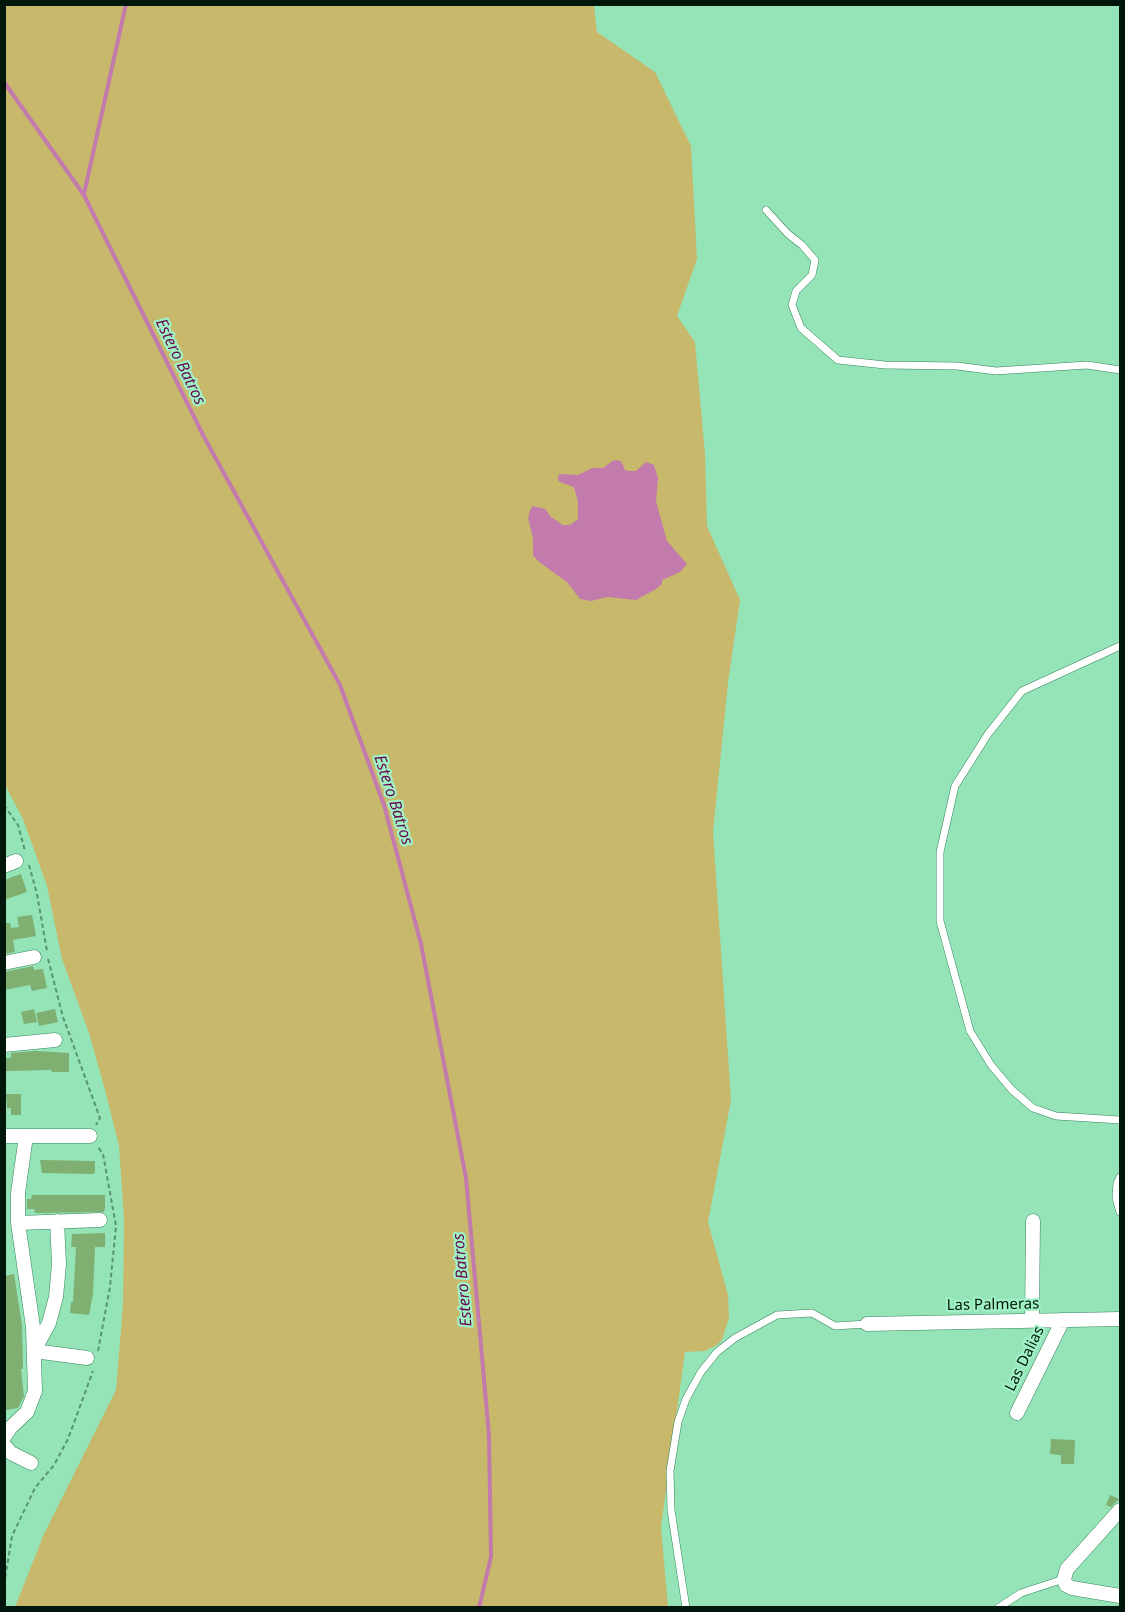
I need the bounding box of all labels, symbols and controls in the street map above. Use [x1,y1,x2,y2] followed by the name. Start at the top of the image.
[151,316,209,408] water label: Estero Batros
[369,753,417,847] water label: Estero Batros
[449,1233,477,1327] water label: Estero Batros
[947,1295,1039,1315] street label: Las Palmeras
[1002,1324,1048,1394] street label: Las Dalias

